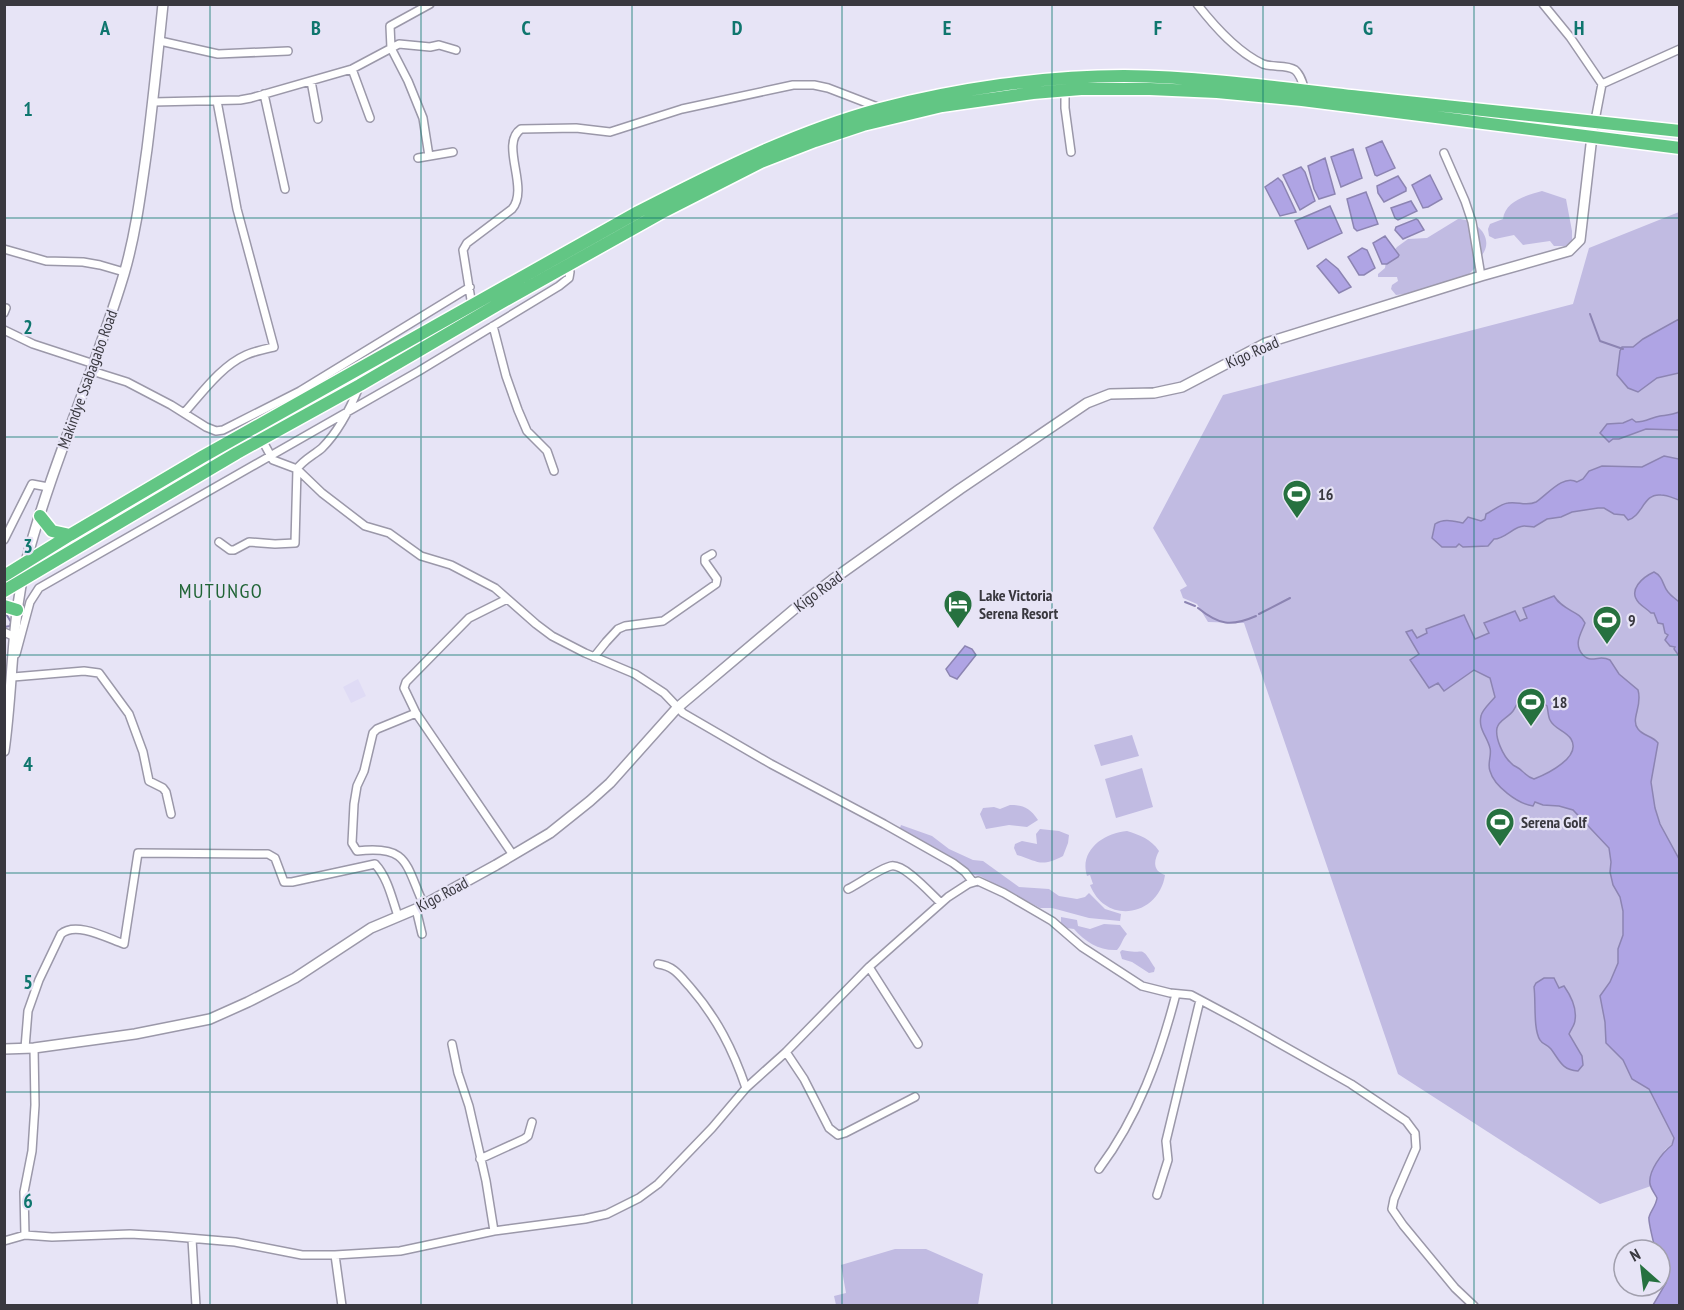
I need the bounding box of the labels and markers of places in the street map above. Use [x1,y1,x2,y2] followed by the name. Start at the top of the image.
[1281,478,1313,520] sports icon: 16
[1318,484,1334,504] place label: 16
[979,585,1059,623] place label: Lake Victoria Serena Resort
[942,588,974,630] hotel icon: Lake Victoria Serena Resort
[1591,604,1623,646] sports icon: 9
[1628,610,1636,630] place label: 9
[1515,686,1547,728] sports icon: 18
[1552,692,1567,712] place label: 18
[1484,806,1516,848] sports icon: Serena Golf
[1521,812,1587,832] place label: Serena Golf

